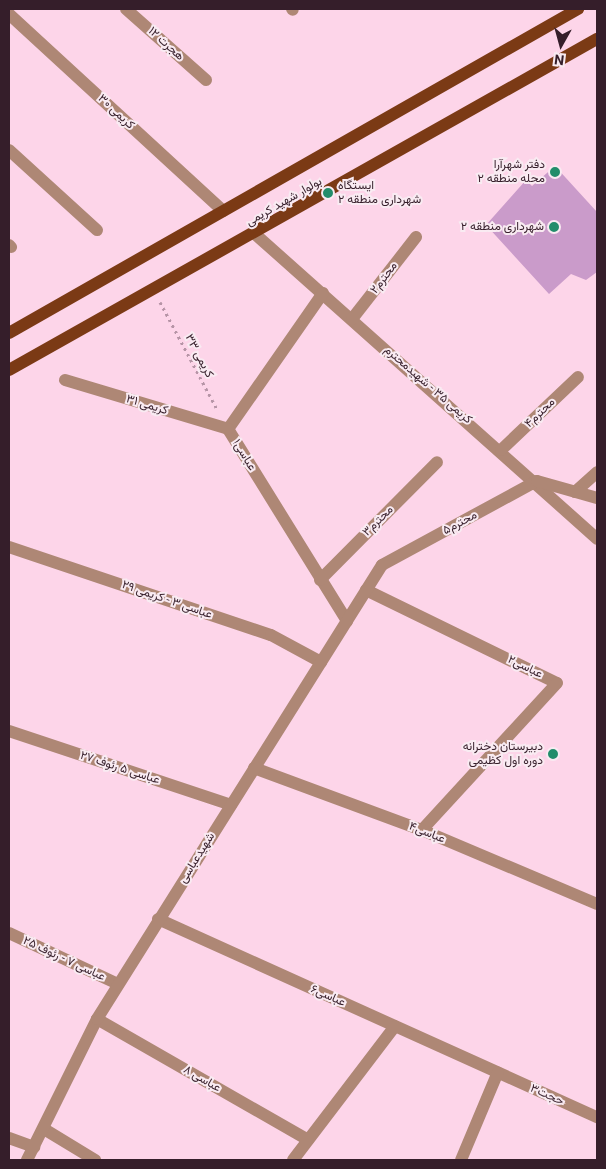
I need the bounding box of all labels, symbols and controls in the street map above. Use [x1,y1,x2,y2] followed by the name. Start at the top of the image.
[536,20,586,70] north arrow
[145,24,187,64] street label: هجرت ۱۲
[553,51,565,68] text: N
[95,92,137,132] street label: کریمی ۳۰
[477,158,545,186] place label: دفتر شهرآرا محله منطقه ۲
[549,166,561,178] marker: دفتر شهرآرا محله منطقه ۲
[243,174,325,230] street label: بولوار شهید کریمی
[338,179,421,207] place label: ایستگاه شهرداری منطقه ۲
[322,187,334,199] marker: ایستگاه شهرداری منطقه ۲
[461,220,544,234] place label: شهرداری منطقه ۲
[548,221,560,233] marker: شهرداری منطقه ۲
[367,259,401,297] street label: محترم۲
[182,332,216,380] street label: کریمی ۳۳
[381,343,475,427] street label: کریمی ۳۵ - شهیدمحترم
[124,392,170,418] street label: کریمی ۳۱
[522,395,558,431] street label: محترم۴
[229,437,259,473] street label: عباسی۱
[360,503,396,539] street label: محترم۳
[440,508,480,538] street label: محترم۵
[120,578,214,622] street label: عباسی ۳ - کریمی ۲۹
[505,652,545,682] street label: عباسی۲
[463,740,543,768] place label: دبیرستان دخترانه دوره اول کظیمی
[78,748,162,788] street label: عباسی ۵ رئوف ۲۷
[547,748,559,760] marker: دبیرستان دخترانه دوره اول کظیمی
[407,819,447,847] street label: عباسی۴
[176,830,218,886] street label: شهیدعباسی
[21,934,107,984] street label: عباسی ۷ - رئوف ۲۵
[308,982,348,1010] street label: عباسی۶
[181,1063,223,1095] street label: عباسی ۸
[528,1081,566,1109] street label: حجت۳

